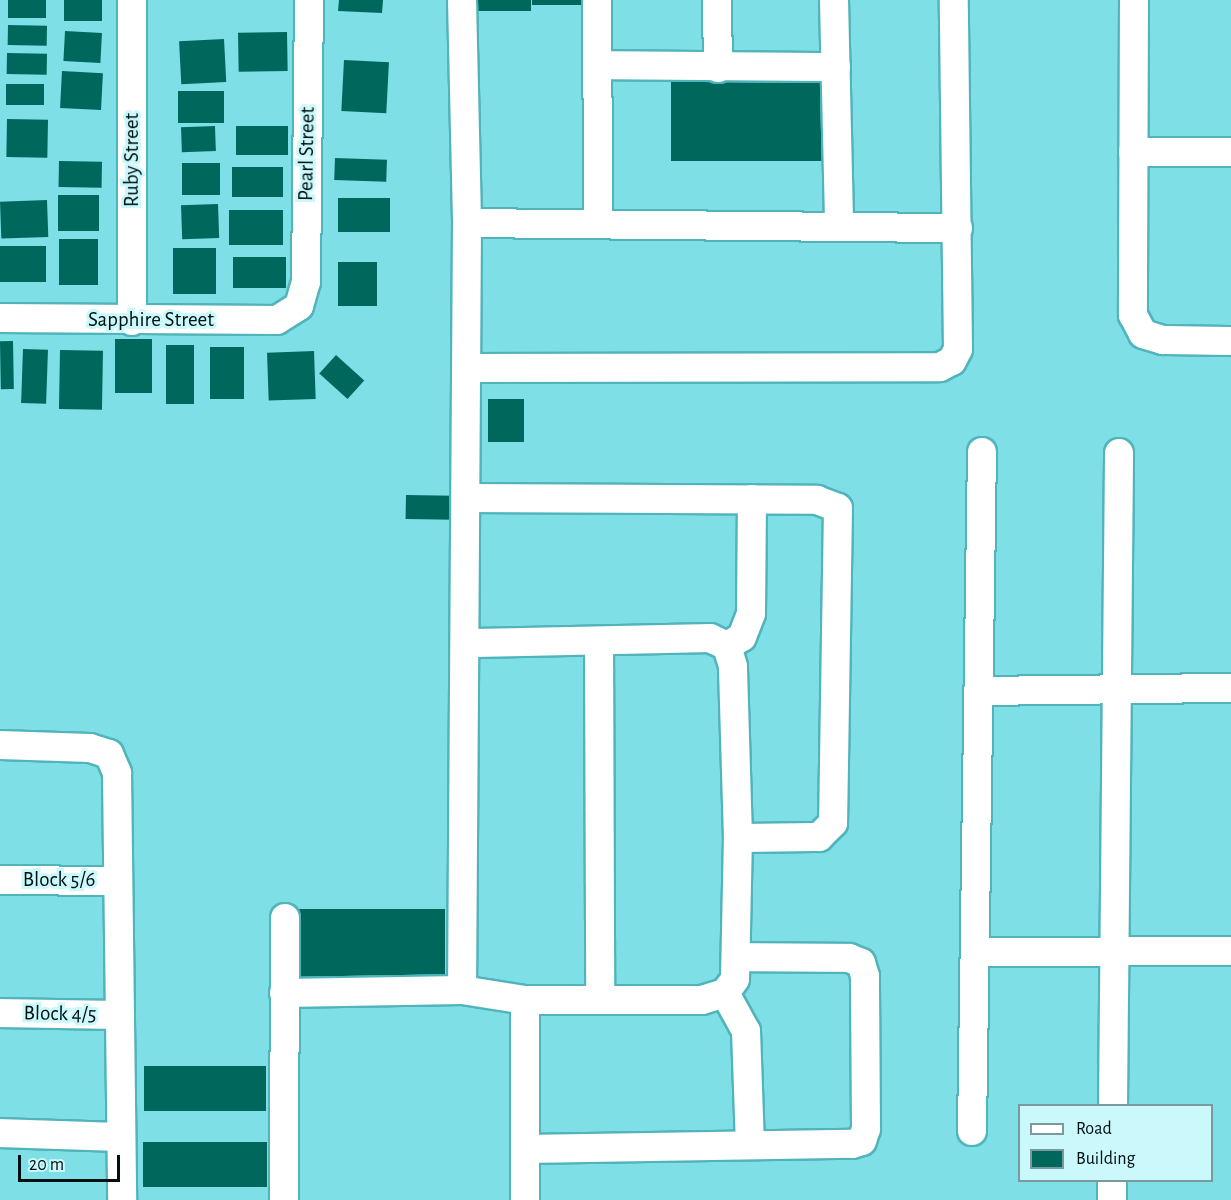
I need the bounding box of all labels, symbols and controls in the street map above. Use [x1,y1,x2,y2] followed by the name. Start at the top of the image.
[294,107,320,201] street label: Pearl Street
[119,113,145,207] street label: Ruby Street
[88,307,214,333] street label: Sapphire Street
[23,867,95,893] street label: Block 5/6
[23,1001,97,1027] street label: Block 4/5
[1018,1104,1213,1182] legend
[1076,1120,1112,1138] text: Road
[21,1143,123,1181] scale bar
[1076,1150,1135,1168] text: Building
[29,1156,64,1174] text: 20 m

